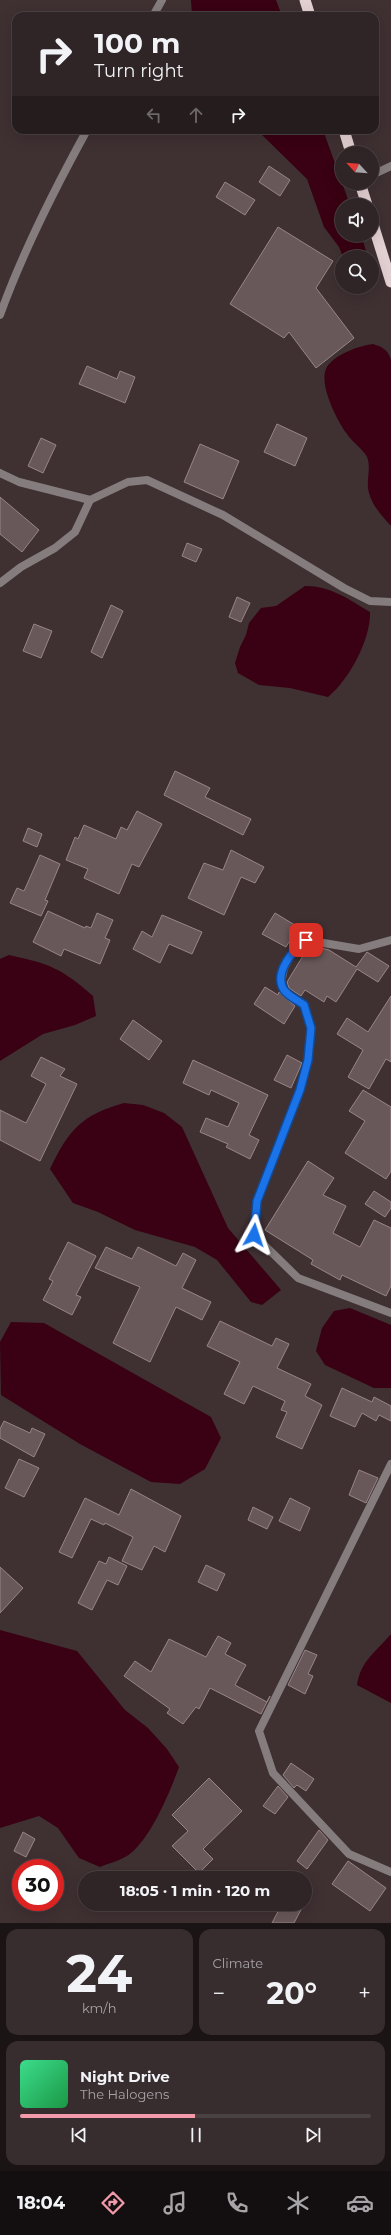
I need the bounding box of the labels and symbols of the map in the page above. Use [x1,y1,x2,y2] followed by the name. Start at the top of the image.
[335,146,379,190] north arrow
[289,923,323,957] pin
[233,1214,275,1256] position arrow
[12,1859,64,1911] speed limit sign: 30

